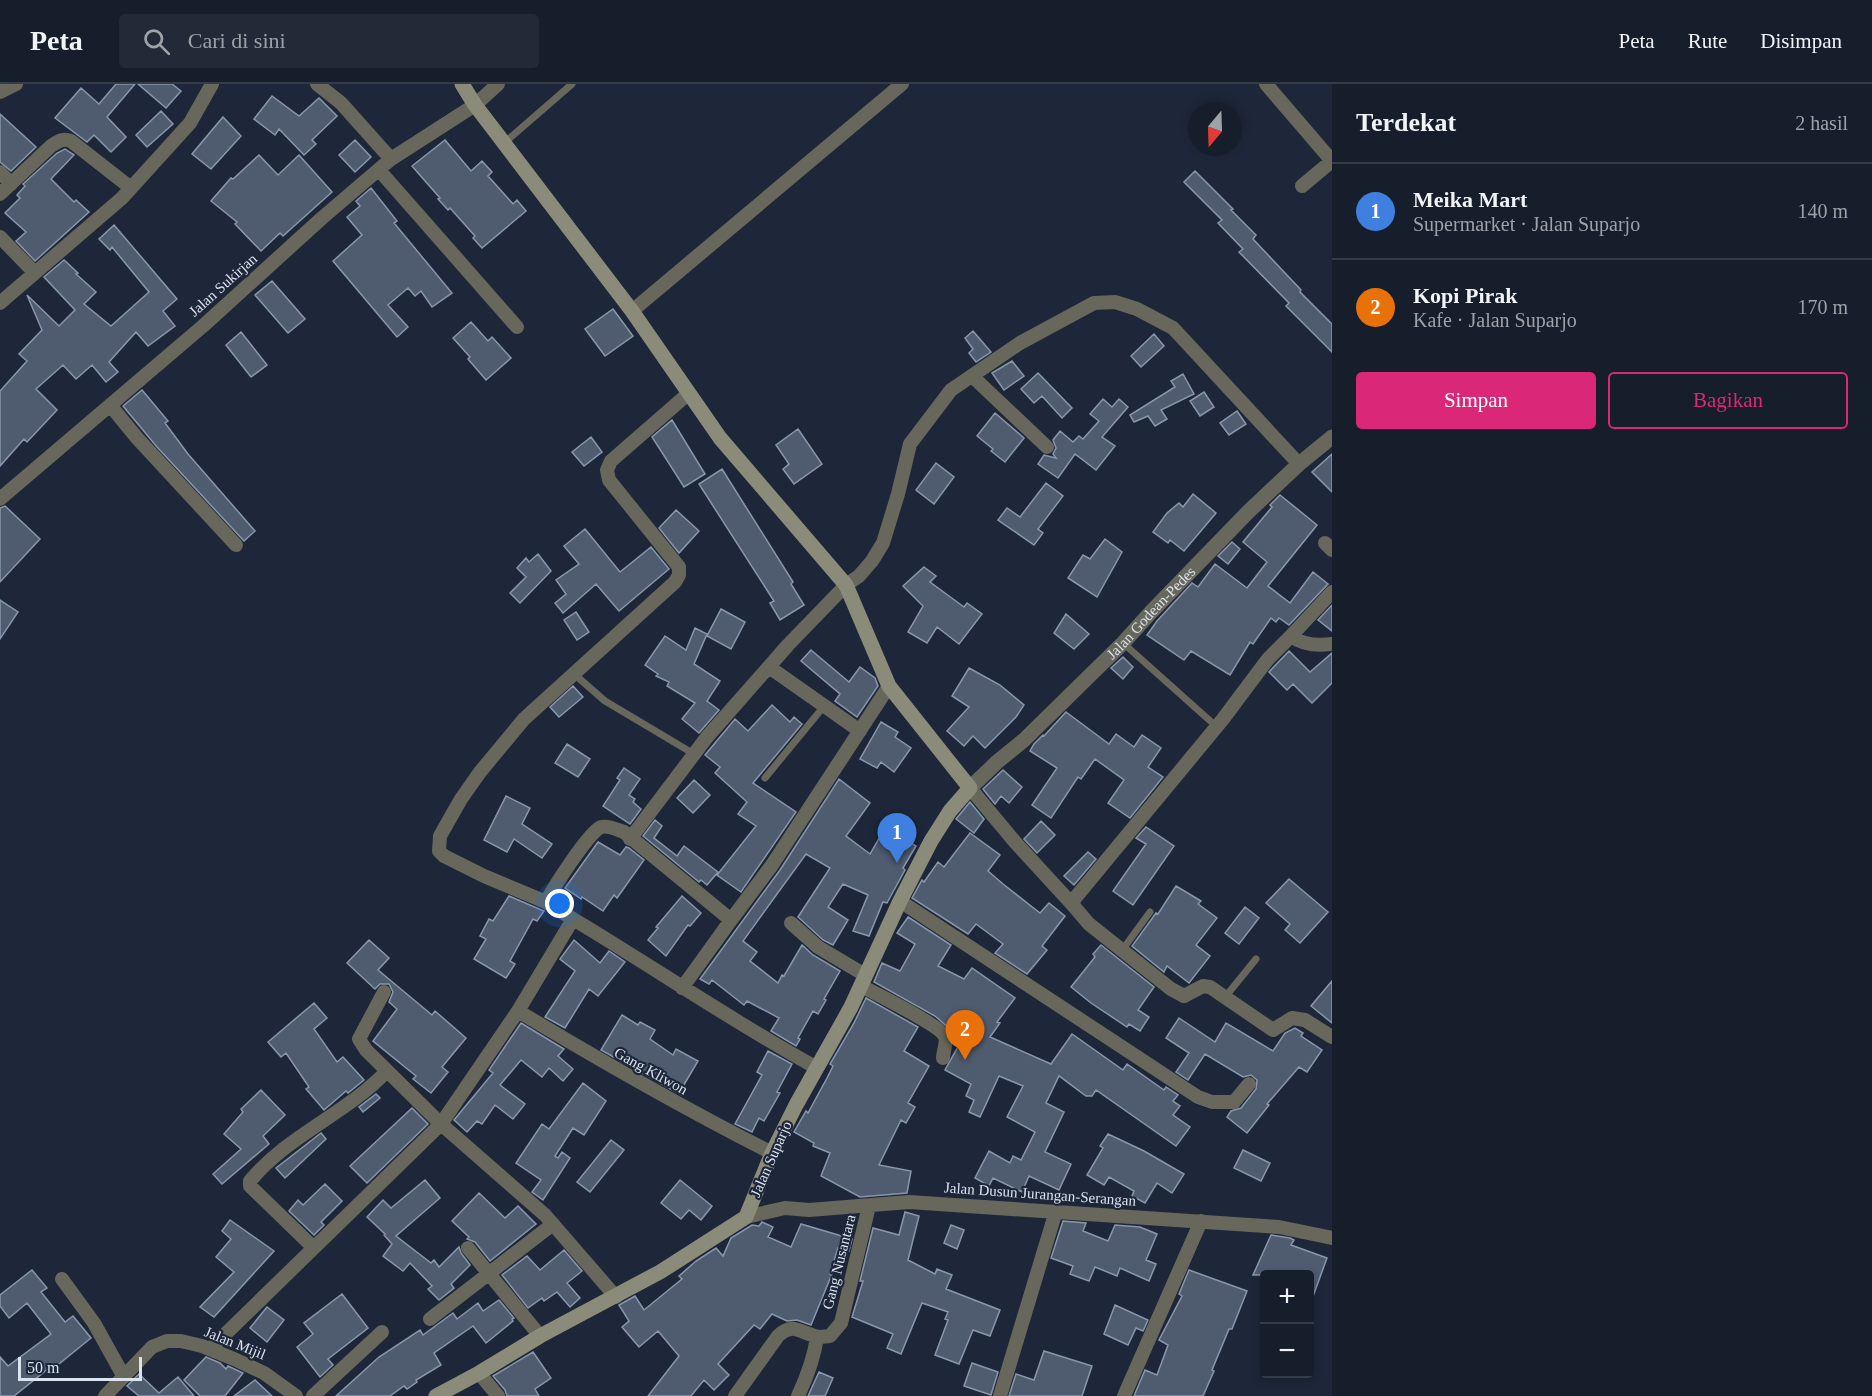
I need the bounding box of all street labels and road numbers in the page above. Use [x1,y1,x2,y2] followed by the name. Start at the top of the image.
[186,250,260,320] street label: Jalan Sukirjan
[1103,563,1199,662] street label: Jalan Godean-Pedes
[612,1044,691,1098] street label: Gang Kliwon
[747,1119,795,1199] street label: Jalan Suparjo
[943,1179,1137,1209] street label: Jalan Dusun Jurangan-Serangan
[819,1213,859,1311] street label: Gang Nusantara
[202,1323,268,1363] street label: Jalan Mijil

